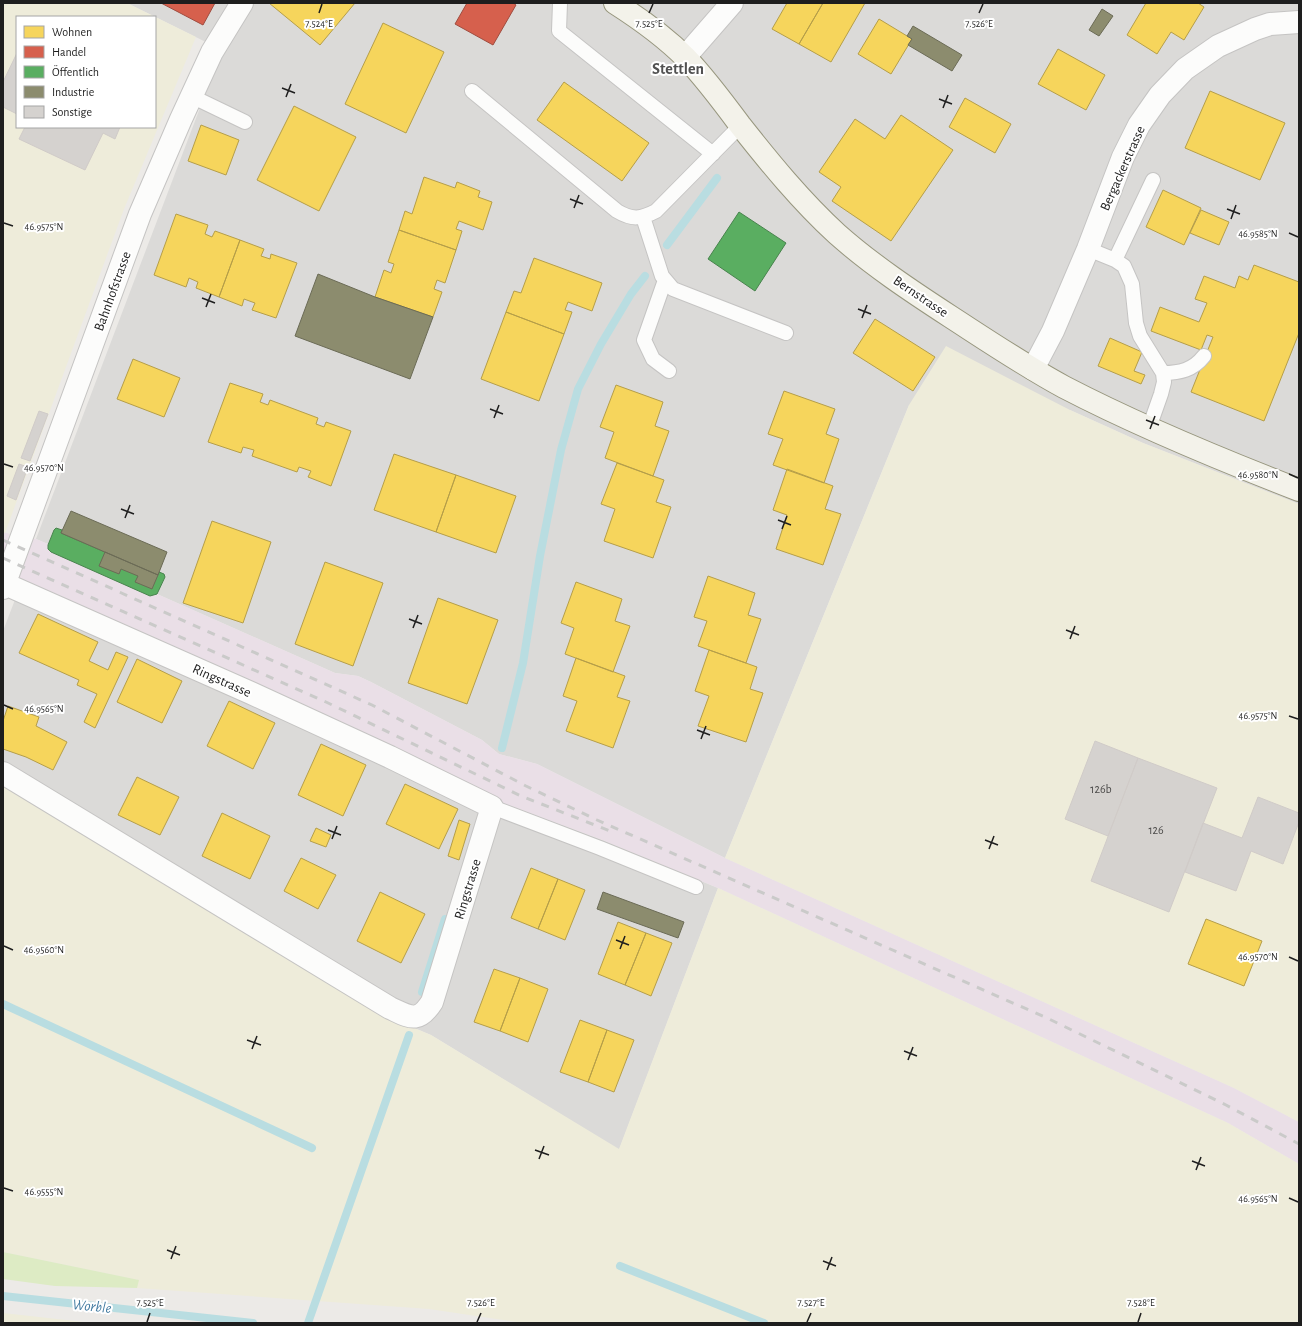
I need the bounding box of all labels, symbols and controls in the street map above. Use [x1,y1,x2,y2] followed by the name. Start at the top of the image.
[16,16,156,128] legend
[305,19,333,29] text: 7.524°E
[635,19,663,29] text: 7.525°E
[965,19,993,29] text: 7.526°E
[52,26,92,38] text: Wohnen
[52,46,86,58] text: Handel
[652,61,704,77] district label: Stettlen
[52,65,99,78] text: Öffentlich
[52,86,94,98] text: Industrie
[52,106,92,118] text: Sonstige
[1098,124,1148,213] street label: Bergackerstrasse
[25,222,63,232] text: 46.9575°N
[1238,229,1278,239] text: 46.9585°N
[92,250,134,333] street label: Bahnhofstrasse
[890,273,950,320] street label: Bernstrasse
[24,463,64,473] text: 46.9570°N
[1238,470,1278,480] text: 46.9580°N
[190,662,253,700] street label: Ringstrasse
[24,704,64,714] text: 46.9565°N
[1239,711,1277,721] text: 46.9575°N
[1090,783,1112,795] house number: 126b
[1148,824,1164,836] house number: 126
[452,857,484,921] street label: Ringstrasse
[24,945,64,955] text: 46.9560°N
[1238,952,1278,962] text: 46.9570°N
[25,1187,63,1197] text: 46.9555°N
[1238,1194,1278,1204] text: 46.9565°N
[72,1297,112,1316] water label: Worble
[136,1298,164,1308] text: 7.525°E
[467,1298,495,1308] text: 7.526°E
[797,1298,825,1308] text: 7.527°E
[1127,1298,1155,1308] text: 7.528°E

